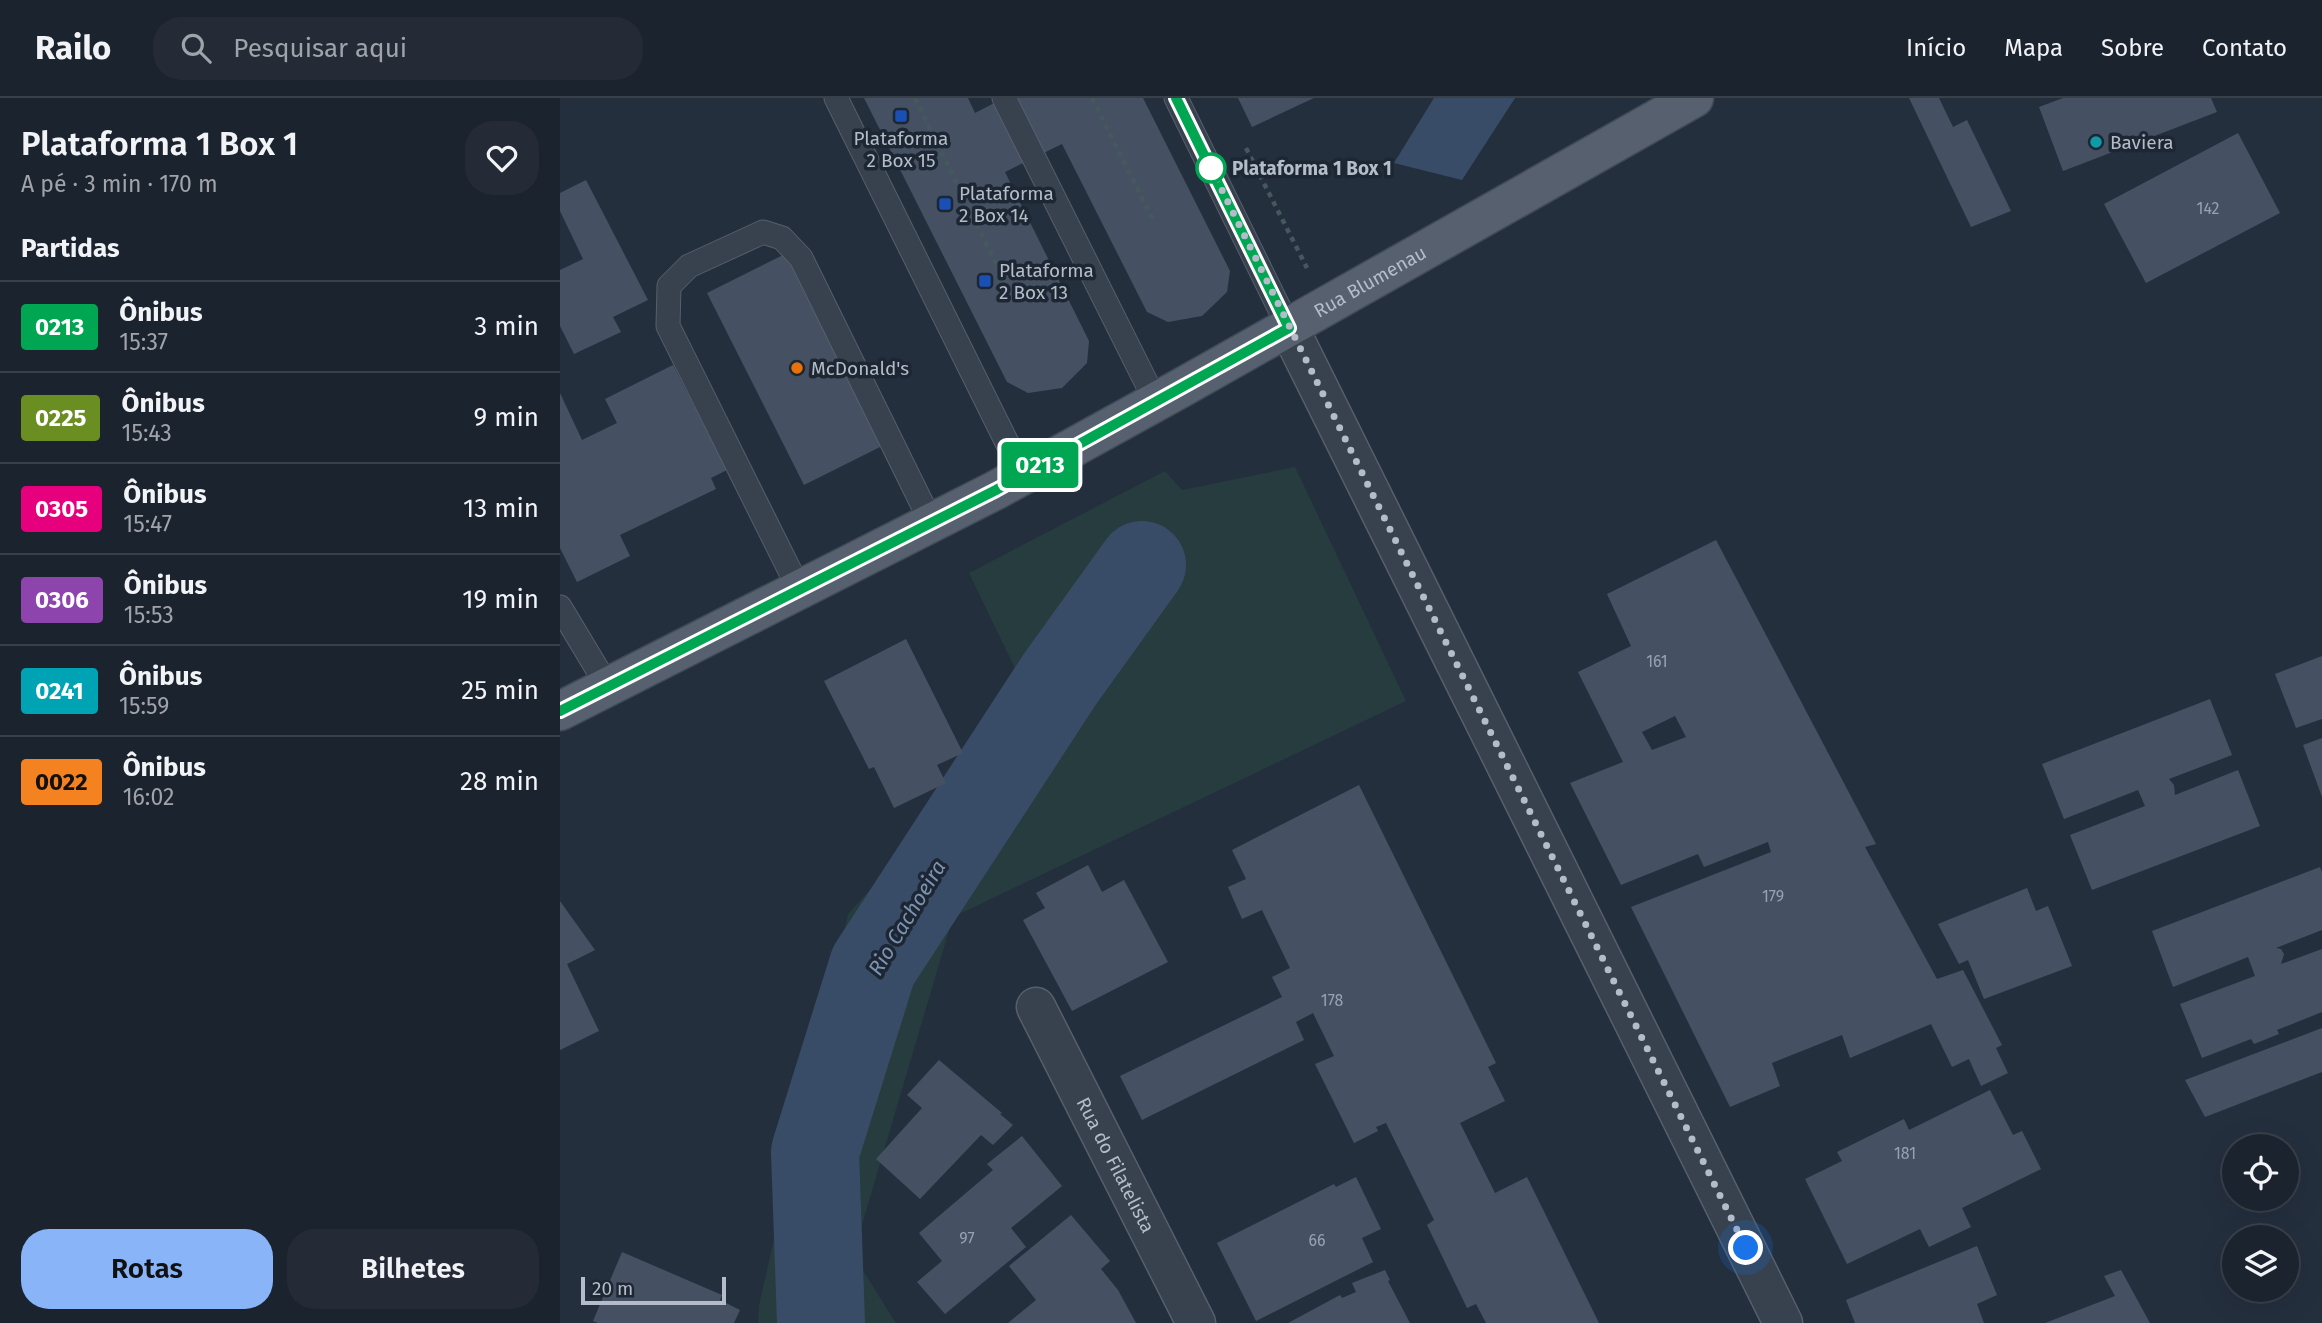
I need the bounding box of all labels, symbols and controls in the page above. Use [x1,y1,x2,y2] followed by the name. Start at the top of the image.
[153,17,643,80] search box
[35,28,111,68] text: Railo
[177,29,215,67] icon: search
[233,33,407,64] text: Pesquisar aqui
[1906,34,1966,62] text: Início
[2004,34,2063,62] text: Mapa
[2101,34,2164,62] text: Sobre
[2202,34,2287,62] text: Contato
[893,108,909,124] marker: Plataforma 2 Box 15
[465,121,539,195] button: heart
[21,124,298,164] text: Plataforma 1 Box 1
[854,127,948,172] place label: Plataforma 2 Box 15
[2110,131,2174,154] place label: Baviera
[2088,134,2104,150] marker: Baviera
[1196,153,1226,183] marker: Plataforma 1 Box 1
[1232,157,1392,180] place label: Plataforma 1 Box 1
[21,170,218,198] text: A pé · 3 min · 170 m
[959,182,1054,227] place label: Plataforma 2 Box 14
[937,196,953,212] marker: Plataforma 2 Box 14
[2196,199,2220,218] house number: 142
[21,233,119,264] text: Partidas
[1310,240,1430,322] street label: Rua Blumenau
[999,259,1094,304] place label: Plataforma 2 Box 13
[977,273,993,289] marker: Plataforma 2 Box 13
[119,297,203,328] text: Ônibus
[474,311,539,342] text: 3 min
[35,313,84,341] text: 0213
[119,328,168,356] text: 15:37
[811,357,909,380] place label: McDonald's
[789,360,805,376] marker: McDonald's
[121,388,205,419] text: Ônibus
[474,402,539,433] text: 9 min
[35,404,86,432] text: 0225
[121,419,172,447] text: 15:43
[991,442,1089,488] line badge: 0213
[1015,451,1065,479] text: 0213
[123,479,206,510] text: Ônibus
[463,493,539,524] text: 13 min
[35,495,88,523] text: 0305
[123,510,172,538] text: 15:47
[124,570,207,601] text: Ônibus
[462,584,539,615] text: 19 min
[35,586,89,614] text: 0306
[124,601,174,629] text: 15:53
[1646,652,1668,671] house number: 161
[119,661,202,692] text: Ônibus
[461,675,539,706] text: 25 min
[35,677,84,705] text: 0241
[119,692,169,720] text: 15:59
[123,752,206,783] text: Ônibus
[460,766,539,797] text: 28 min
[35,768,88,796] text: 0022
[123,783,174,811] text: 16:02
[863,856,951,980] water label: Rio Cachoeira
[1762,887,1784,906] house number: 179
[1321,991,1343,1010] house number: 178
[1072,1093,1160,1237] street label: Rua do Filatelista
[2222,1134,2299,1302] map controls
[2222,1134,2299,1211] button: locate
[1894,1144,1916,1163] house number: 181
[2222,1225,2299,1302] button: layers
[21,1229,273,1309] button: Rotas
[287,1229,539,1309] button: Bilhetes
[959,1229,975,1248] house number: 97
[1728,1230,1763,1265] your location
[1308,1231,1326,1250] house number: 66
[581,1274,726,1306] scale bar
[592,1277,633,1300] text: 20 m

